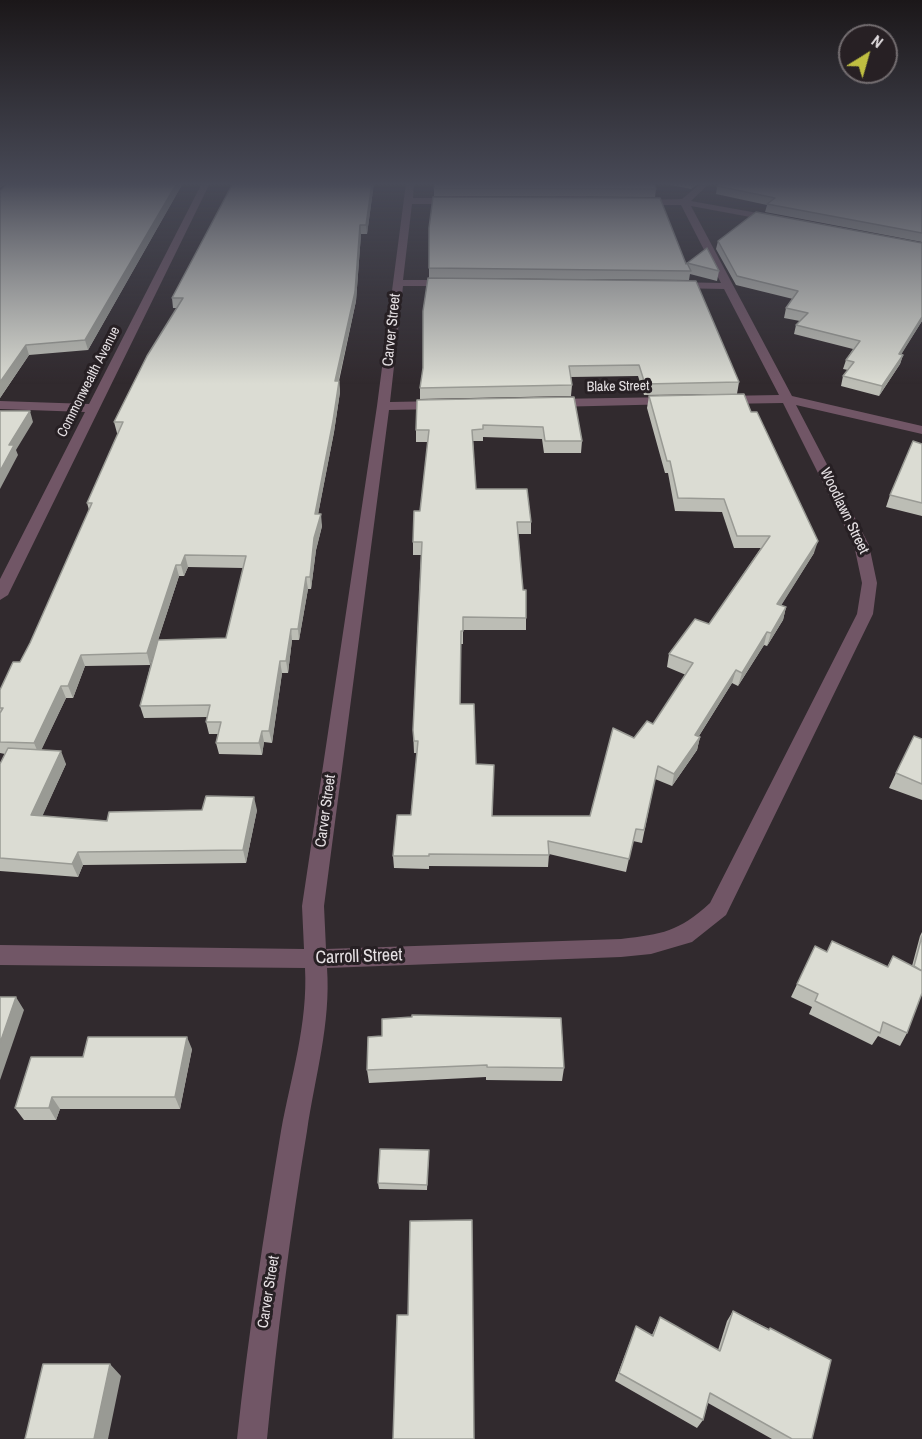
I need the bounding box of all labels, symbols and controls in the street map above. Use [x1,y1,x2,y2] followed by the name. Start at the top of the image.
[838,24,898,84] north arrow
[867,30,888,53] text: N
[379,293,405,367] street label: Carver Street
[54,324,124,440] street label: Commonwealth Avenue
[587,378,649,396] street label: Blake Street
[815,465,873,557] street label: Woodlawn Street
[312,774,340,848] street label: Carver Street
[315,945,403,969] street label: Carroll Street
[254,1254,284,1330] street label: Carver Street

